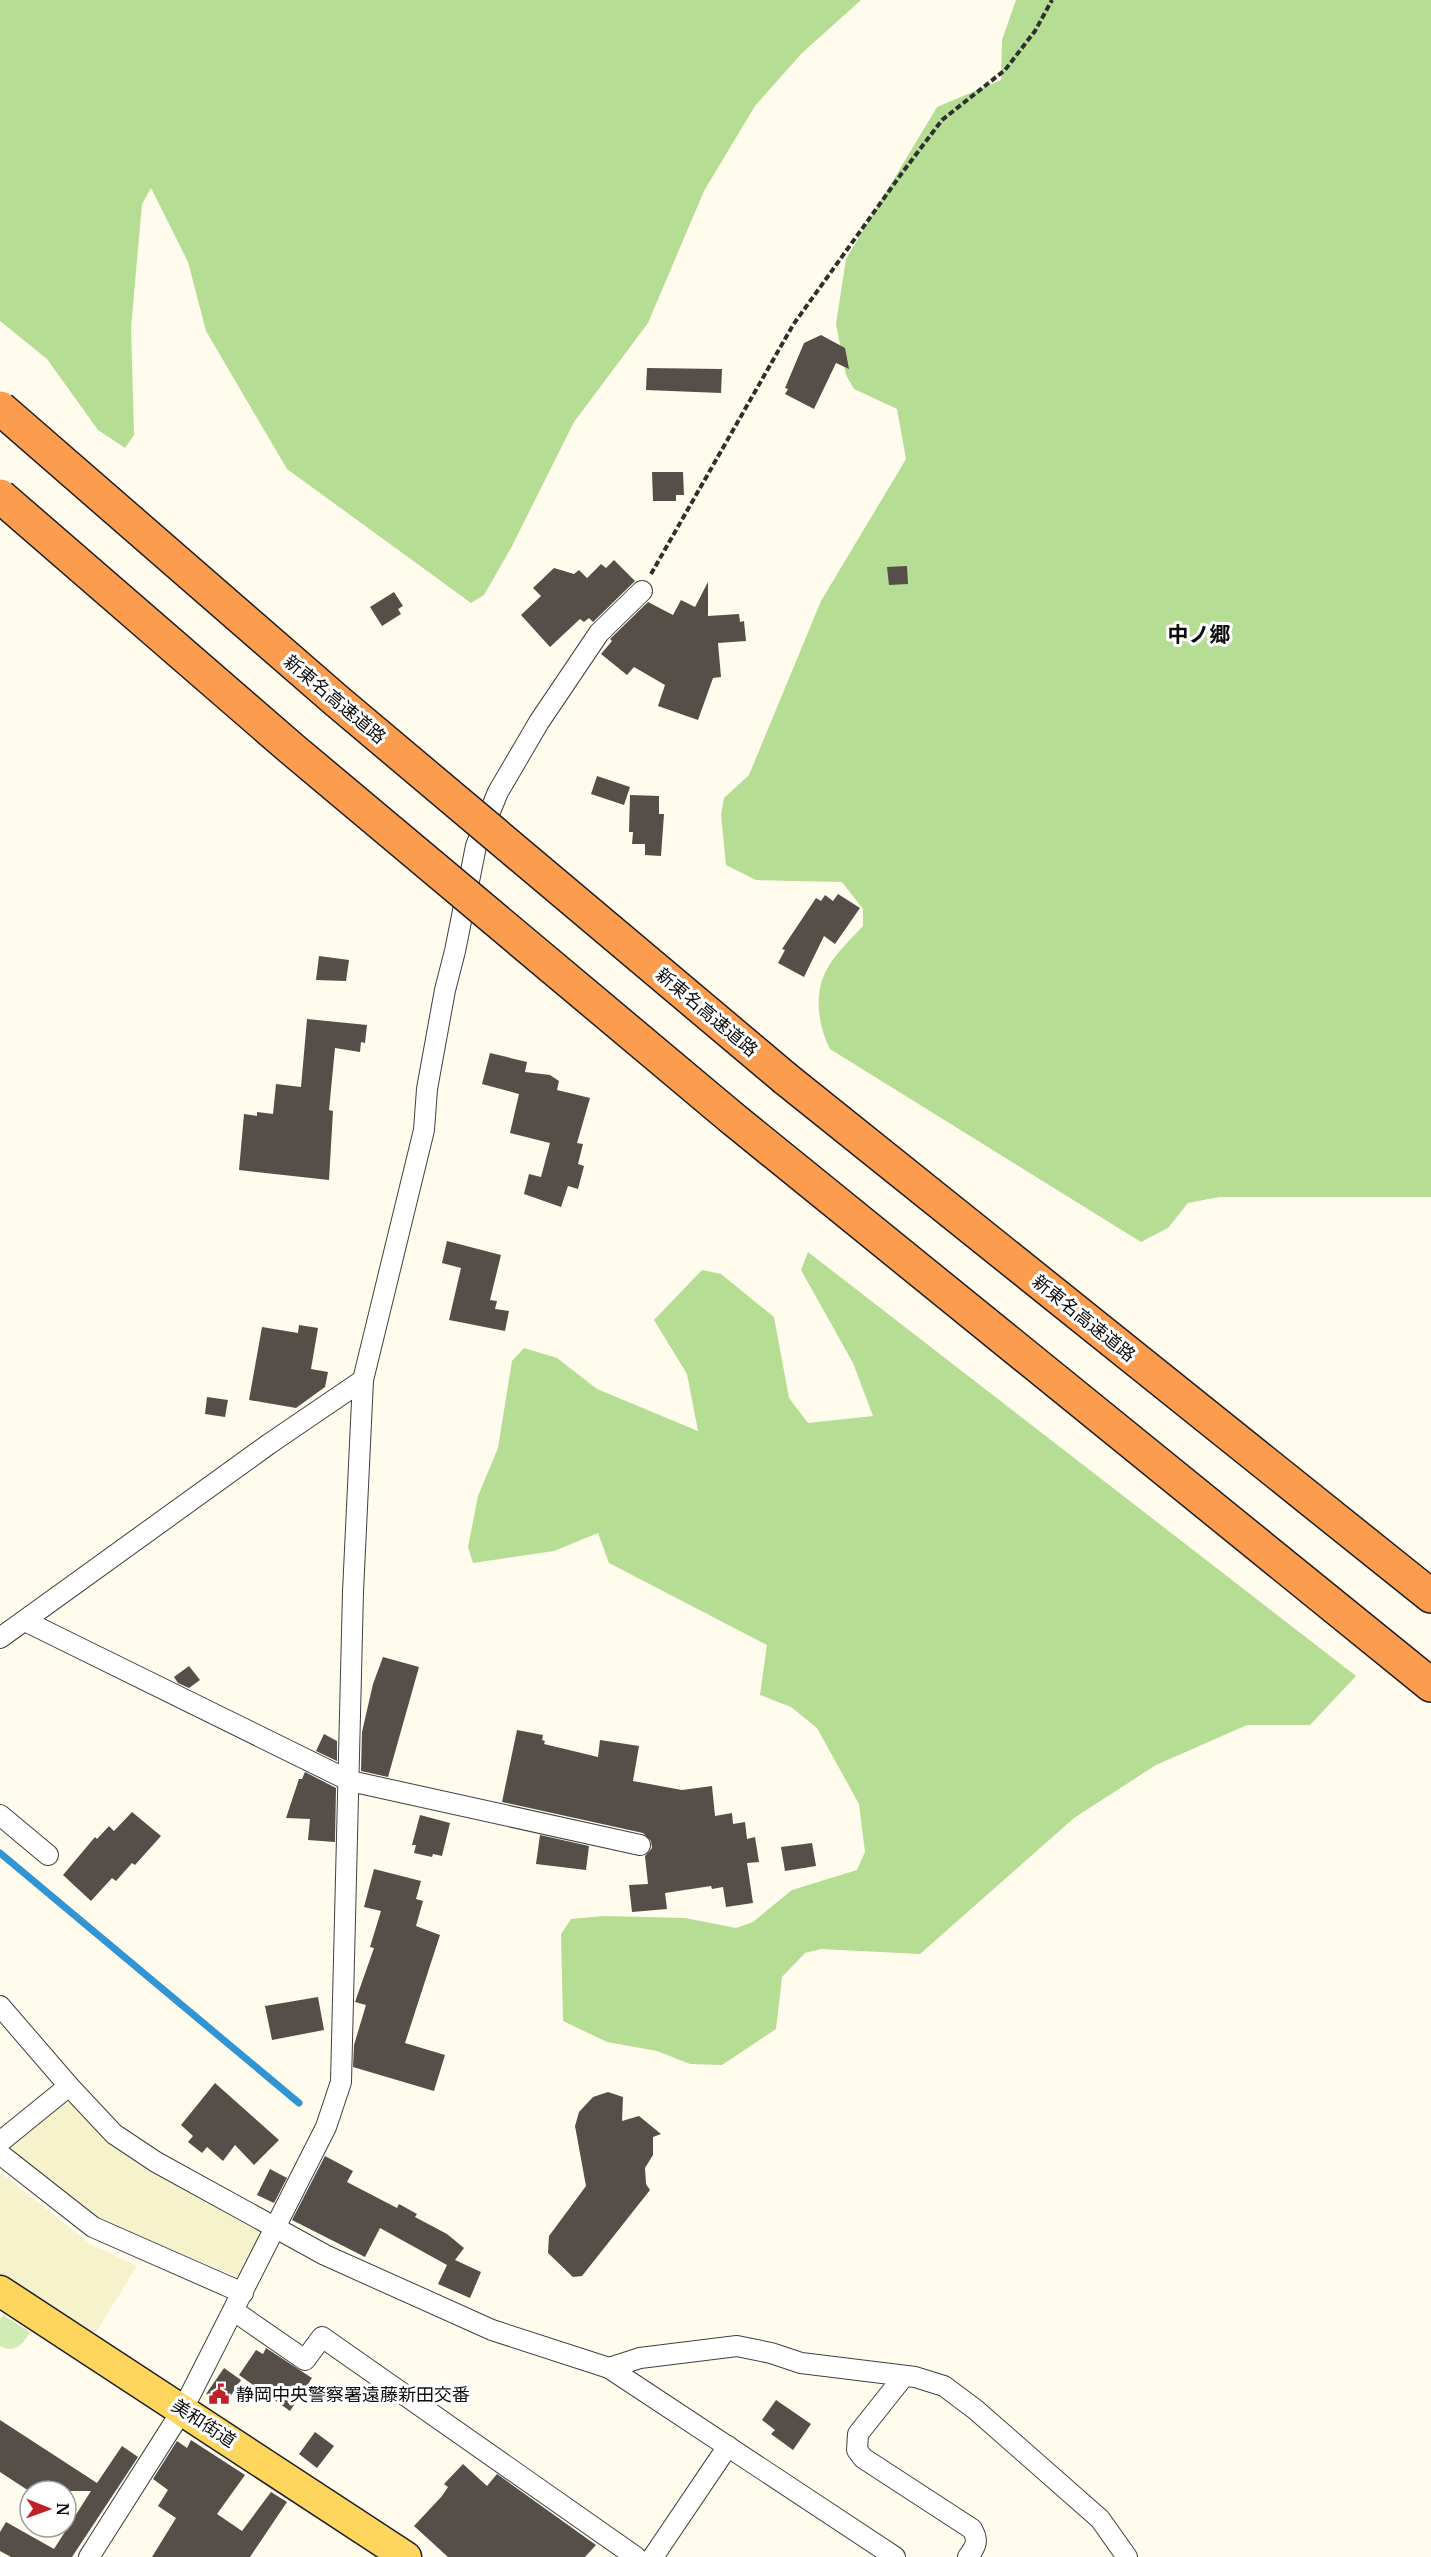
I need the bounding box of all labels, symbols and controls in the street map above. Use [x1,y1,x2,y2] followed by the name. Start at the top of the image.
[1168,621,1231,648] district label: 中ノ郷
[279,650,391,748] street label: 新東名高速道路
[651,963,763,1061] street label: 新東名高速道路
[1028,1269,1140,1367] street label: 新東名高速道路
[207,2382,231,2406] public building icon: 静岡中央警察署遠藤新田交番
[236,2383,470,2406] place label: 静岡中央警察署遠藤新田交番
[168,2394,240,2452] street label: 美和街道
[18,2479,78,2539] north arrow
[53,2503,73,2516] text: N

